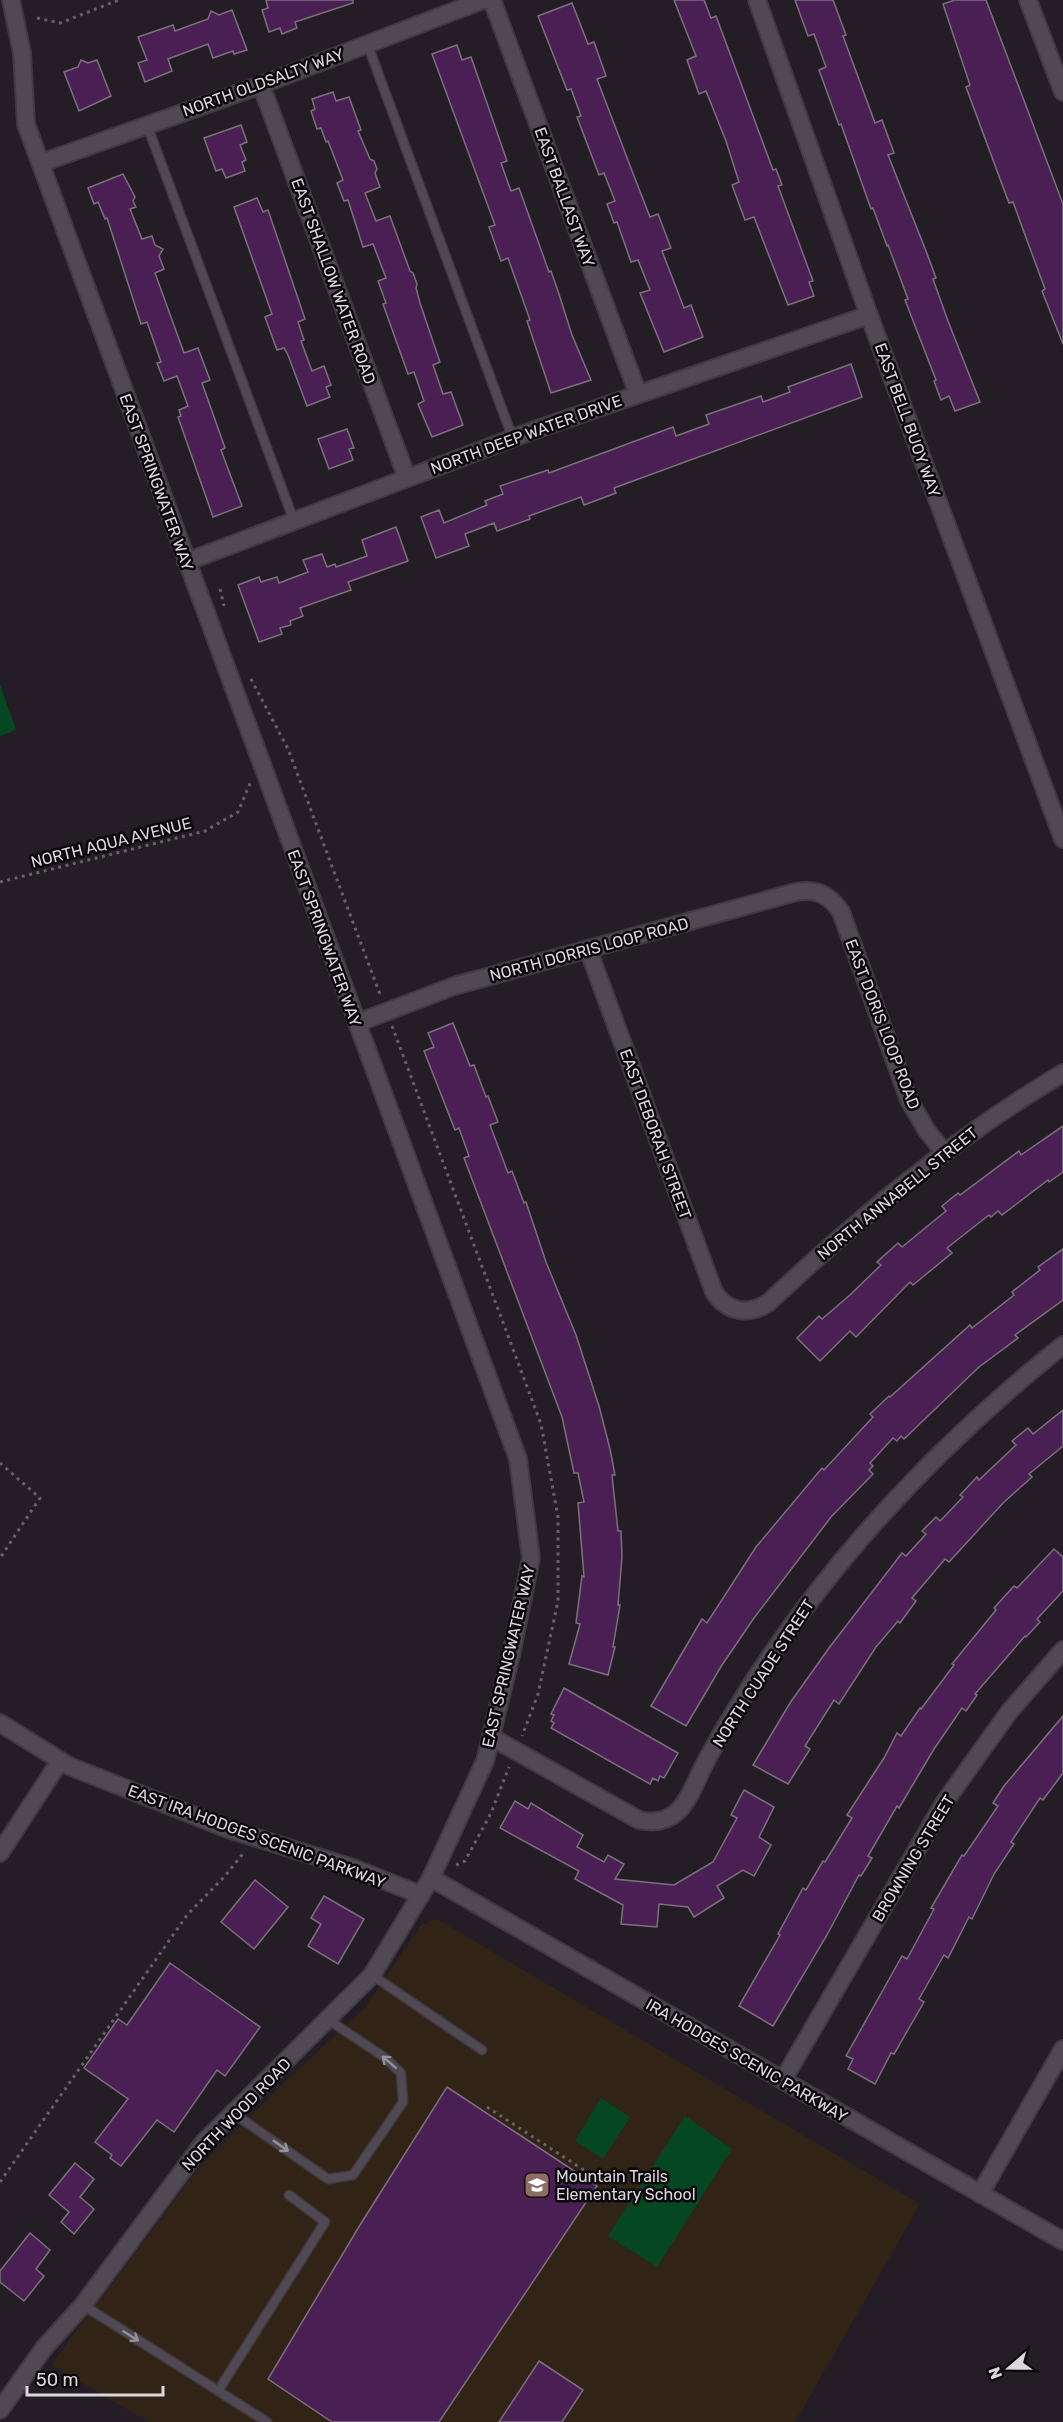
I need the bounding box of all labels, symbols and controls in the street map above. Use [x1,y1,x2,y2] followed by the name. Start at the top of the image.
[180,44,347,121] street label: NORTH OLDSALTY WAY
[530,125,599,270] street label: EAST BALLAST WAY
[287,176,380,387] street label: EAST SHALLOW WATER ROAD
[871,340,944,500] street label: EAST BELL BUOY WAY
[116,391,197,573] street label: EAST SPRINGWATER WAY
[428,391,624,478] street label: NORTH DEEP WATER DRIVE
[29,813,193,872] street label: NORTH AQUA AVENUE
[284,847,365,1029] street label: EAST SPRINGWATER WAY
[488,914,691,985] street label: NORTH DORRIS LOOP ROAD
[841,936,924,1112] street label: EAST DORIS LOOP ROAD
[616,1046,695,1222] street label: EAST DEBORAH STREET
[814,1123,981,1264] street label: NORTH ANNABELL STREET
[478,1563,539,1749] street label: EAST SPRINGWATER WAY
[709,1596,818,1751] street label: NORTH CUADE STREET
[125,1781,388,1892] street label: EAST IRA HODGES SCENIC PARKWAY
[868,1792,959,1925] street label: BROWNING STREET
[642,1995,851,2126] street label: IRA HODGES SCENIC PARKWAY
[178,2054,295,2174] street label: NORTH WOOD ROAD
[382,2055,397,2069] one-way arrow
[273,2140,289,2152] one-way arrow
[556,2167,696,2204] place label: Mountain Trails Elementary School
[522,2170,552,2200] school or university icon: Mountain Trails Elementary School
[122,2330,139,2342] one-way arrow
[979,2338,1039,2398] north arrow
[27,2359,164,2397] scale bar
[984,2364,1006,2382] text: N
[36,2369,79,2391] text: 50 m

